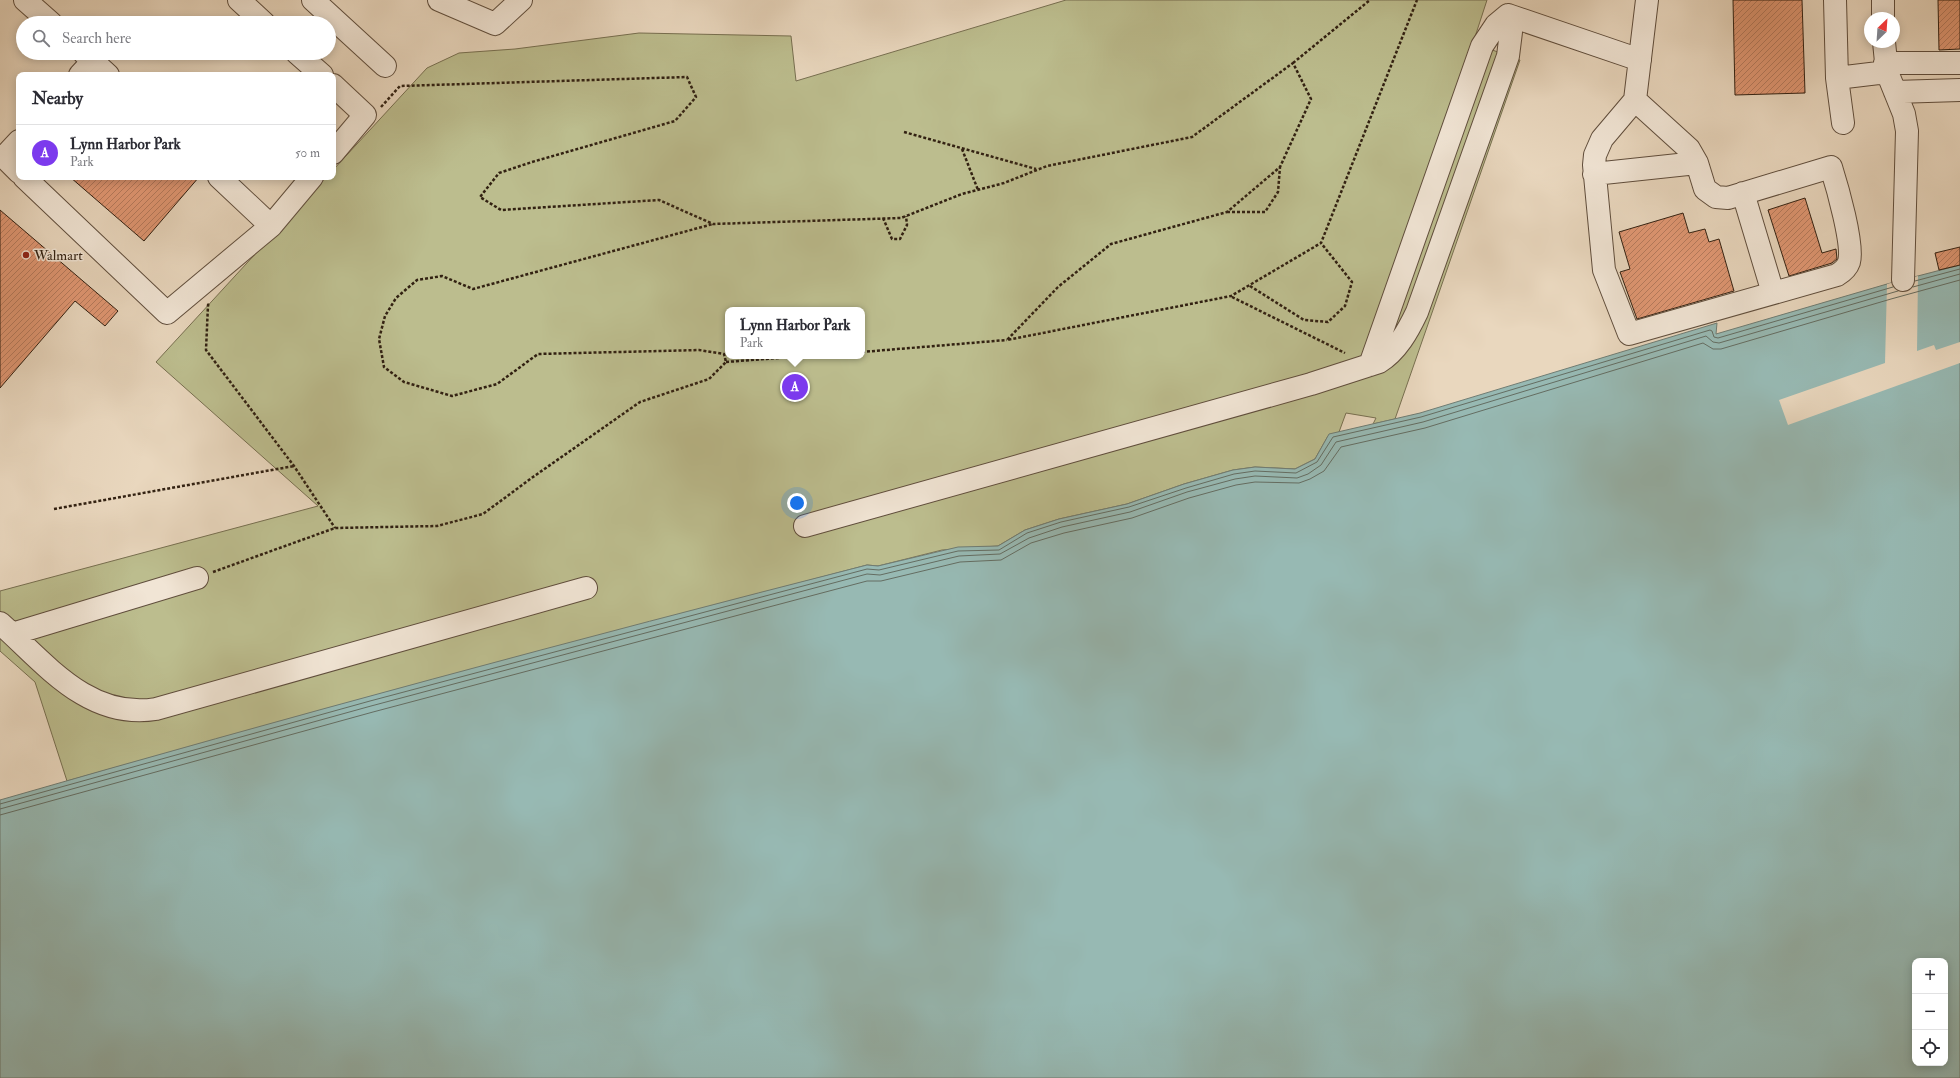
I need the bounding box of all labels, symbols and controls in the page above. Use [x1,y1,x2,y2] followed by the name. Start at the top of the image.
[1864,12,1900,48] north arrow
[16,16,336,60] search box
[30,27,52,49] icon: search
[62,29,131,48] text: Search here
[32,88,83,109] text: Nearby
[70,135,181,154] text: Lynn Harbor Park
[41,145,49,161] text: A
[295,145,320,161] text: 50 m
[70,154,94,170] text: Park
[33,247,83,264] place label: Walmart
[21,250,31,260] marker: Walmart
[725,307,865,359] popup
[740,316,850,335] text: Lynn Harbor Park
[740,335,763,351] text: Park
[782,372,808,402] pin: A
[787,493,807,513] your location
[1912,958,1948,1066] map controls
[1912,958,1948,994] button: +
[1912,994,1948,1030] button: −
[1912,1030,1948,1066] button: locate

